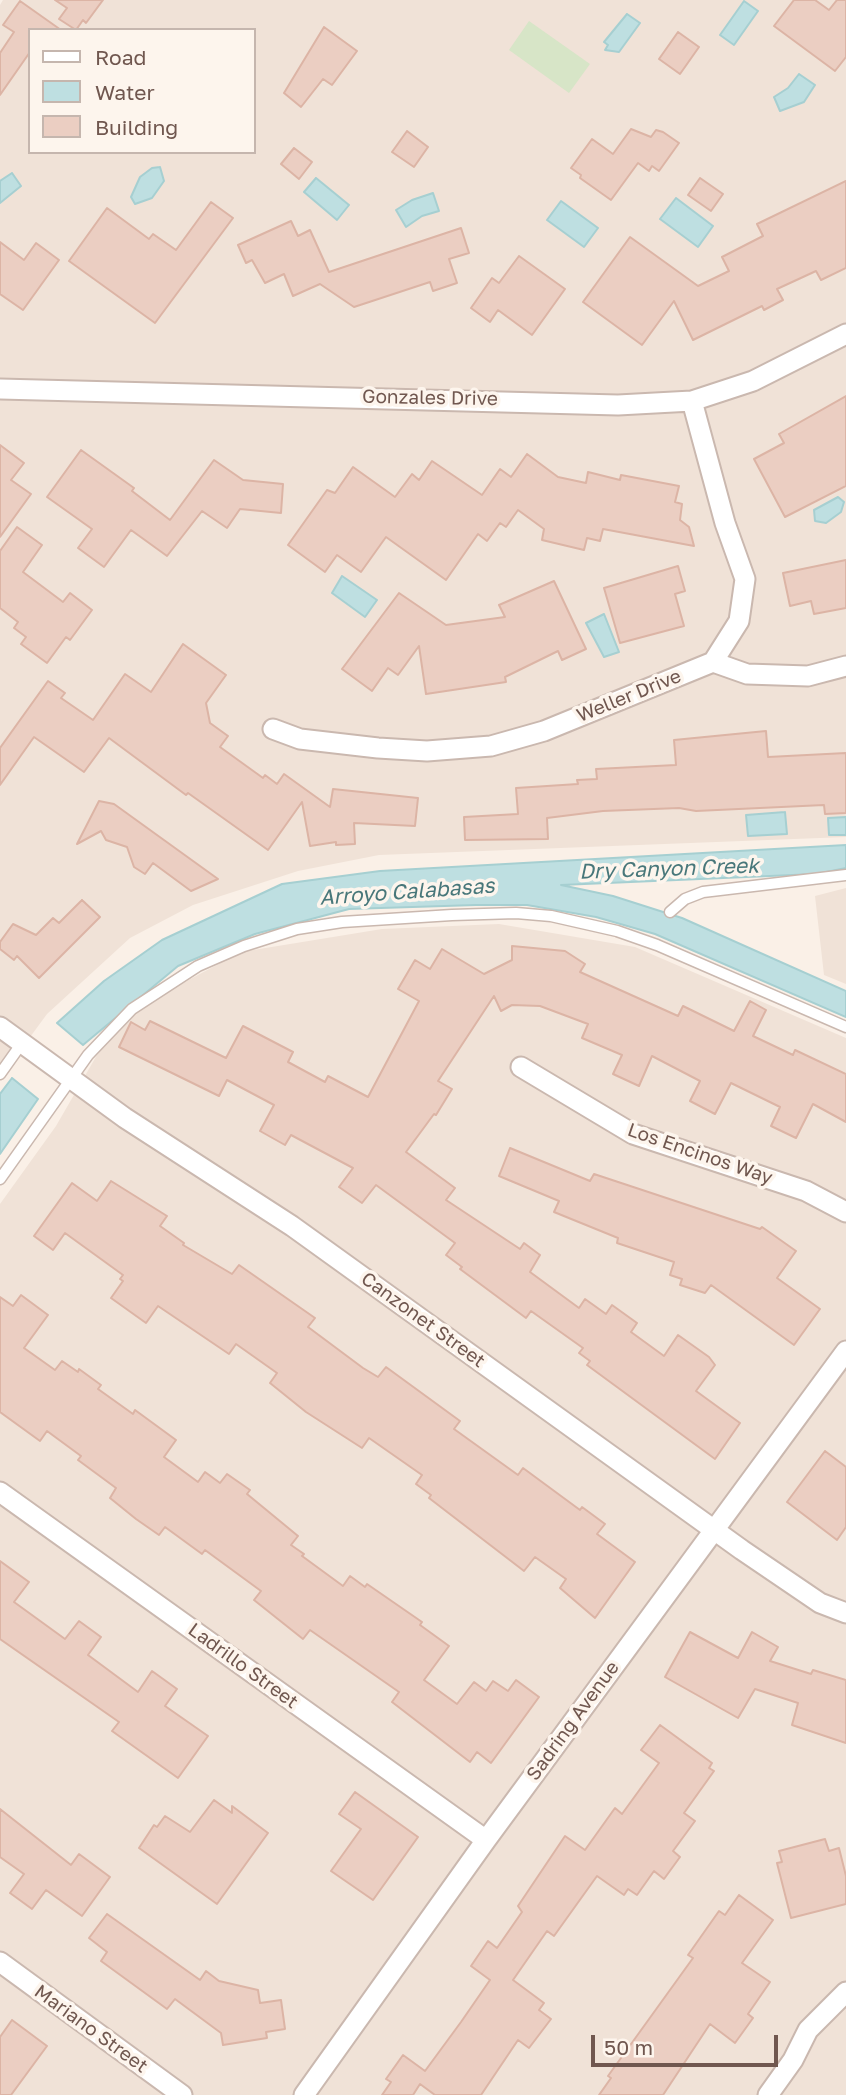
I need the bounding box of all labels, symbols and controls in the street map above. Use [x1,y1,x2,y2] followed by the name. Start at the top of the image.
[28,28,256,154] legend
[95,44,146,70] text: Road
[95,79,155,105] text: Water
[95,114,178,140] text: Building
[362,385,498,411] street label: Gonzales Drive
[573,665,685,727] street label: Weller Drive
[579,853,759,885] water label: Dry Canyon Creek
[319,873,495,911] water label: Arroyo Calabasas
[624,1118,776,1190] street label: Los Encinos Way
[357,1267,489,1373] street label: Canzonet Street
[184,1618,302,1714] street label: Ladrillo Street
[522,1657,624,1785] street label: Sadring Avenue
[30,1980,152,2078] street label: Mariano Street
[594,2022,781,2066] scale bar
[604,2034,653,2060] text: 50 m

